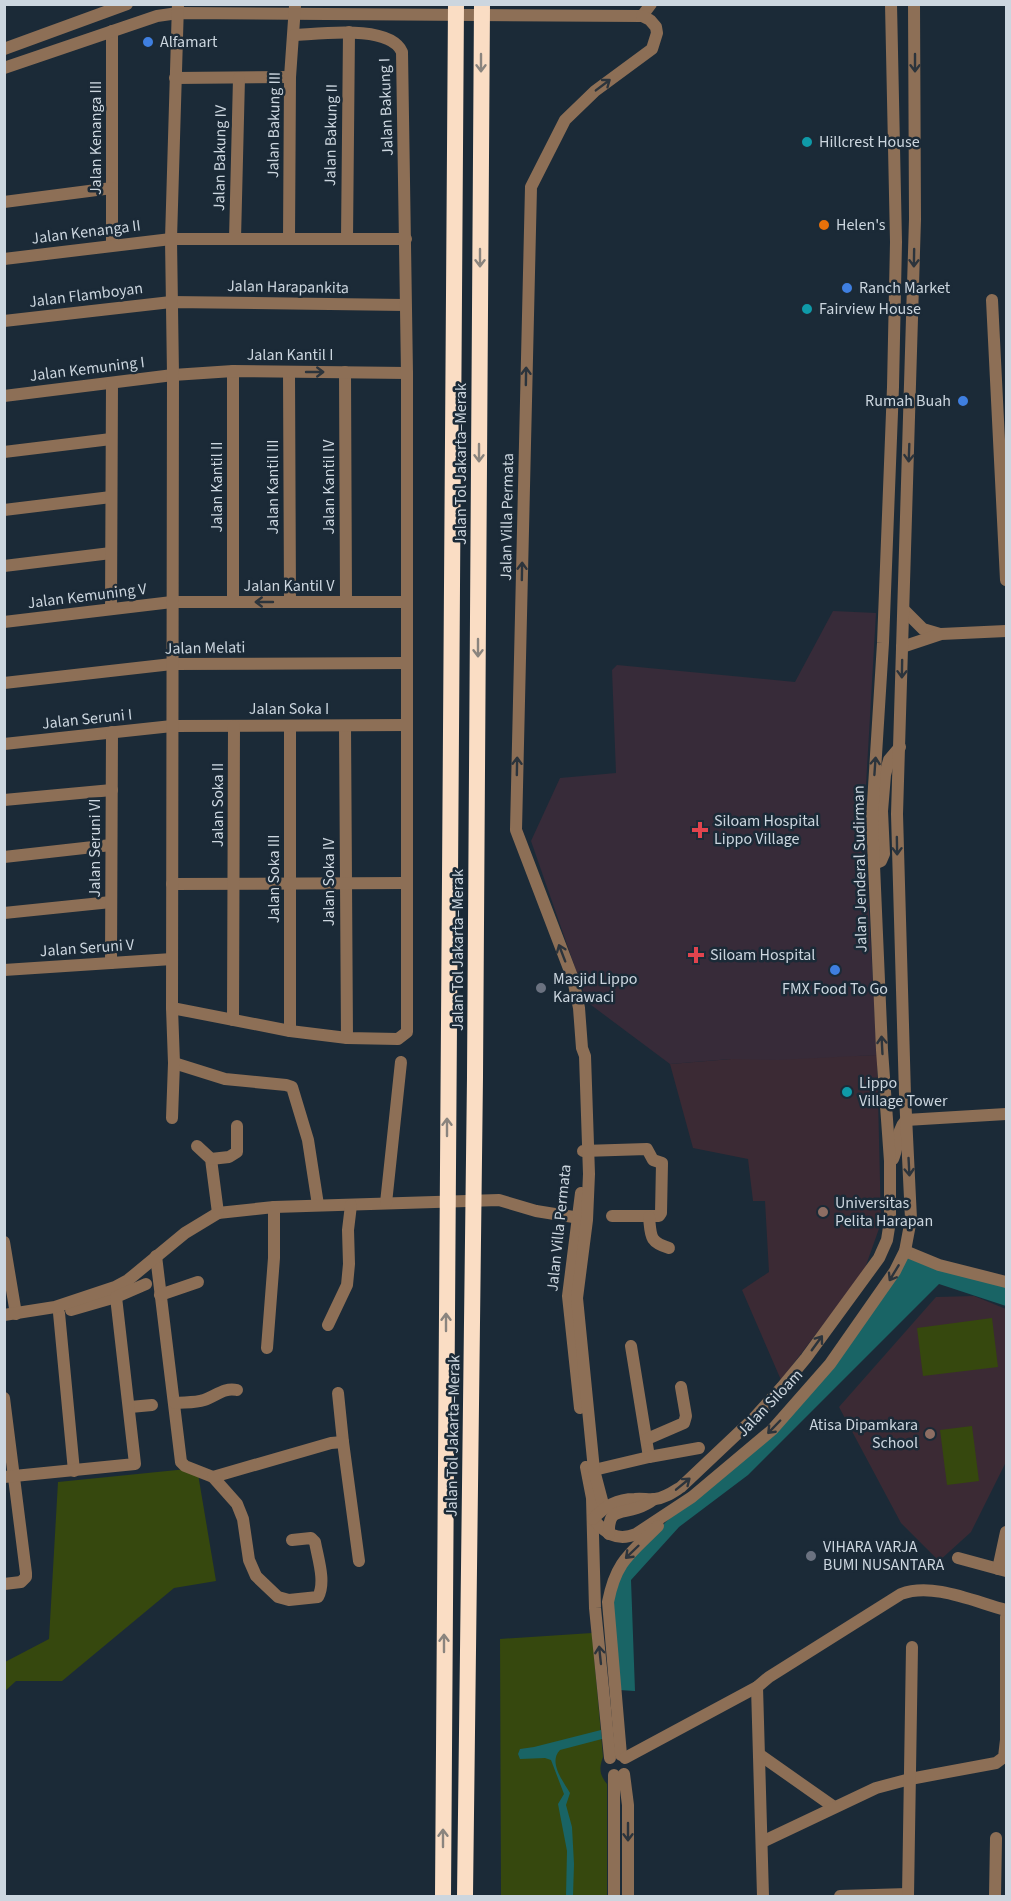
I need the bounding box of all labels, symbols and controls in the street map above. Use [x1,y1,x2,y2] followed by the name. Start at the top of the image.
[160,31,218,53] place label: Alfamart
[141,35,155,49] marker: Alfamart
[475,52,487,72] one-way arrow
[909,52,921,72] one-way arrow
[373,58,399,156] street label: Jalan Bakung I
[262,72,286,178] street label: Jalan Bakung III
[595,78,611,91] one-way arrow
[85,81,107,195] street label: Jalan Kenanga III
[319,84,343,186] street label: Jalan Bakung II
[208,104,232,211] street label: Jalan Bakung IV
[819,131,920,153] place label: Hillcrest House
[800,135,814,149] marker: Hillcrest House
[30,214,142,250] street label: Jalan Kenanga II
[836,214,886,236] place label: Helen's
[817,218,831,232] marker: Helen's
[474,247,486,267] one-way arrow
[908,247,920,267] one-way arrow
[227,275,349,299] street label: Jalan Harapankita
[28,277,144,313] street label: Jalan Flamboyan
[859,277,951,299] place label: Ranch Market
[840,281,854,295] marker: Ranch Market
[819,298,921,320] place label: Fairview House
[800,302,814,316] marker: Fairview House
[247,344,333,366] street label: Jalan Kantil I
[28,351,146,387] street label: Jalan Kemuning I
[305,366,325,378] one-way arrow
[521,367,532,387] one-way arrow
[450,383,472,545] street label: Jalan Tol Jakarta–Merak
[865,390,951,412] place label: Rumah Buah
[956,394,970,408] marker: Rumah Buah
[262,439,284,535] street label: Jalan Kantil III
[318,439,340,534] street label: Jalan Kantil IV
[206,442,228,532] street label: Jalan Kantil II
[473,442,485,462] one-way arrow
[903,442,915,462] one-way arrow
[495,453,519,581] street label: Jalan Villa Permata
[516,562,528,582] one-way arrow
[244,575,335,597] street label: Jalan Kantil V
[26,578,149,614] street label: Jalan Kemuning V
[255,596,275,608] one-way arrow
[164,636,246,660] street label: Jalan Melati
[472,637,484,657] one-way arrow
[896,658,907,678] one-way arrow
[249,698,329,720] street label: Jalan Soka I
[41,703,133,735] street label: Jalan Seruni I
[512,757,523,777] one-way arrow
[870,757,881,777] one-way arrow
[207,763,229,847] street label: Jalan Soka II
[848,785,872,953] street label: Jalan Jenderal Sudirman
[84,799,106,897] street label: Jalan Seruni VI
[714,810,819,850] place label: Siloam Hospital Lippo Village
[691,821,709,839] marker: Siloam Hospital Lippo Village
[263,835,285,923] street label: Jalan Soka III
[892,836,903,856] one-way arrow
[318,837,340,926] street label: Jalan Soka IV
[447,869,469,1031] street label: Jalan Tol Jakarta–Merak
[39,934,136,962] street label: Jalan Seruni V
[556,944,567,962] one-way arrow
[710,944,815,966] place label: Siloam Hospital
[687,946,705,964] marker: Siloam Hospital
[828,963,842,977] marker: FMX Food To Go
[553,968,638,1008] place label: Masjid Lippo Karawaci
[782,978,888,1000] place label: FMX Food To Go
[534,981,548,995] marker: Masjid Lippo Karawaci
[877,1035,888,1055] one-way arrow
[859,1072,948,1112] place label: Lippo Village Tower
[840,1085,854,1099] marker: Lippo Village Tower
[441,1118,453,1138] one-way arrow
[904,1156,915,1176] one-way arrow
[541,1163,577,1293] street label: Jalan Villa Permata
[835,1192,933,1232] place label: Universitas Pelita Harapan
[816,1205,830,1219] marker: Universitas Pelita Harapan
[887,1264,899,1281] one-way arrow
[440,1313,452,1333] one-way arrow
[811,1336,823,1352] one-way arrow
[441,1355,465,1517] street label: Jalan Tol Jakarta–Merak
[732,1364,808,1442] street label: Jalan Siloam
[809,1414,918,1454] place label: Atisa Dipamkara School
[766,1419,781,1434] one-way arrow
[923,1427,937,1441] marker: Atisa Dipamkara School
[675,1478,691,1491] one-way arrow
[823,1536,945,1576] place label: VIHARA VARJA BUMI NUSANTARA
[625,1544,640,1559] one-way arrow
[804,1549,818,1563] marker: VIHARA VARJA BUMI NUSANTARA
[438,1634,450,1654] one-way arrow
[594,1645,605,1665] one-way arrow
[622,1822,634,1842] one-way arrow
[437,1829,449,1849] one-way arrow

